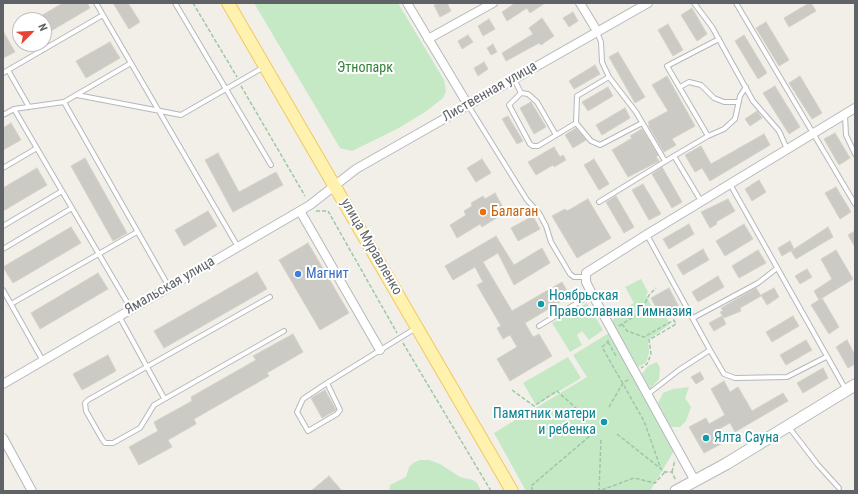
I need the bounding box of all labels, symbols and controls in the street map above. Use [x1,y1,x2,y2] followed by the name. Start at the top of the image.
[12,12,52,52] north arrow
[35,22,50,33] text: N
[440,58,540,126] street label: Лиственная улица
[337,60,393,76] park label: Этнопарк
[337,196,405,298] street label: улица Муравленко
[491,204,538,220] place label: Балаган
[478,207,488,217] marker: Балаган
[122,253,218,319] street label: Ямальская улица
[306,266,349,282] place label: Магнит
[293,269,303,279] marker: Магнит
[549,288,692,320] place label: Ноябрьская Православная Гимназия
[536,299,546,309] marker: Ноябрьская Православная Гимназия
[493,406,596,438] place label: Памятник матери и ребенка
[599,417,609,427] marker: Памятник матери и ребенка
[714,430,779,446] place label: Ялта Сауна
[701,433,711,443] marker: Ялта Сауна

